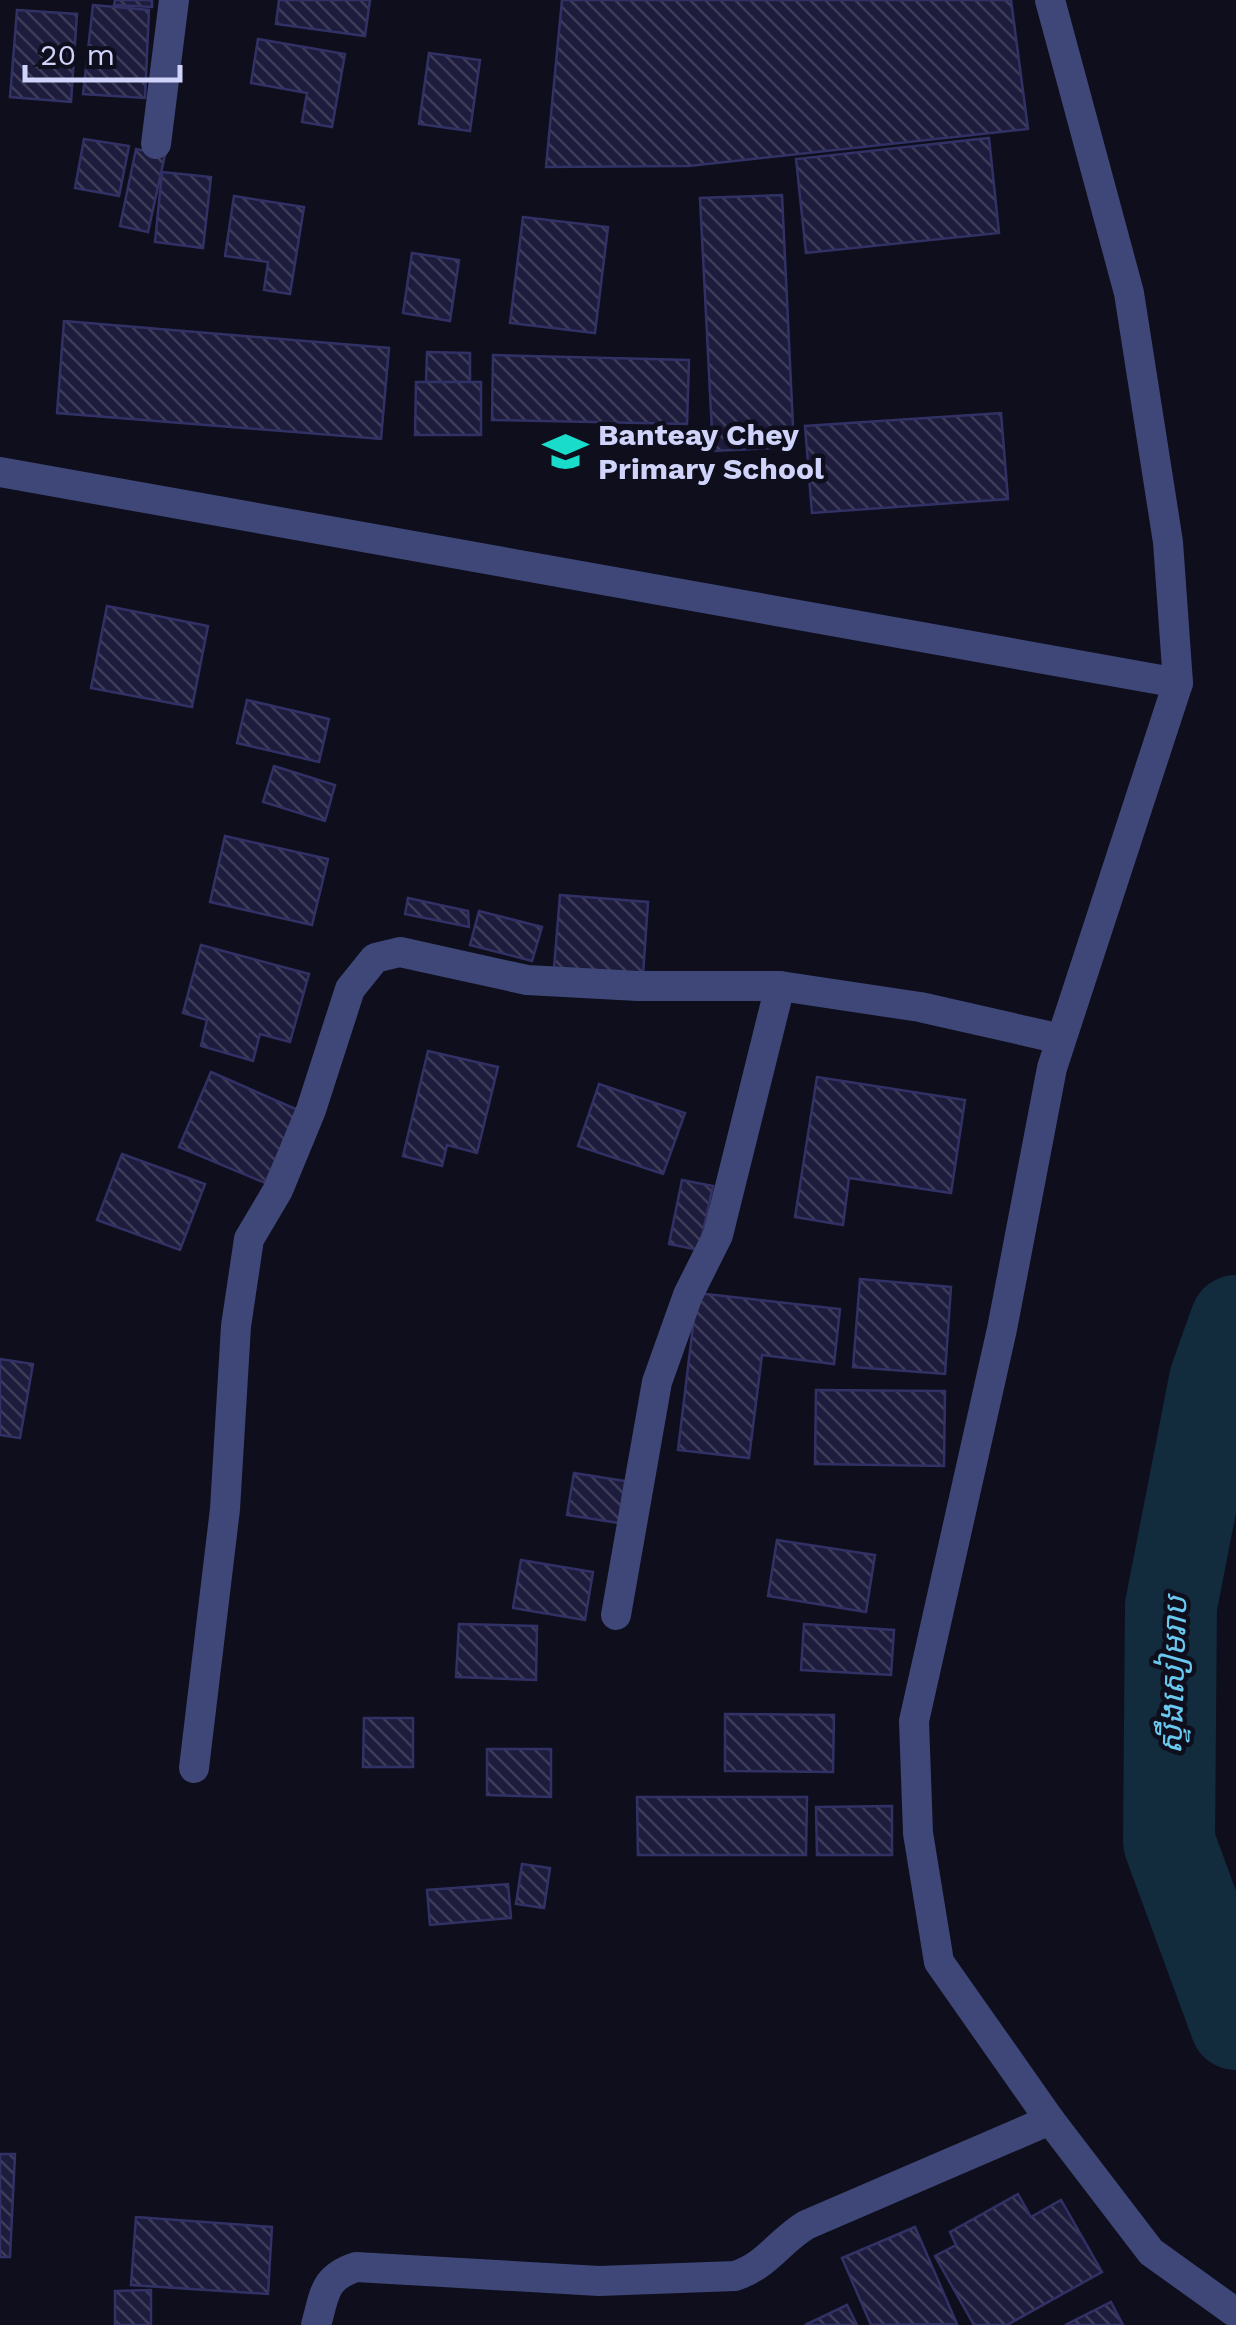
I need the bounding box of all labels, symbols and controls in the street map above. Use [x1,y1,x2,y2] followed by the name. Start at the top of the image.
[25,20,180,82] scale bar
[40,37,115,72] text: 20 m
[598,417,824,486] place label: Banteay Chey Primary School
[541,428,589,476] school or university icon: Banteay Chey Primary School
[1150,1592,1196,1755] water label: ស្ទឹងសៀមរាប

